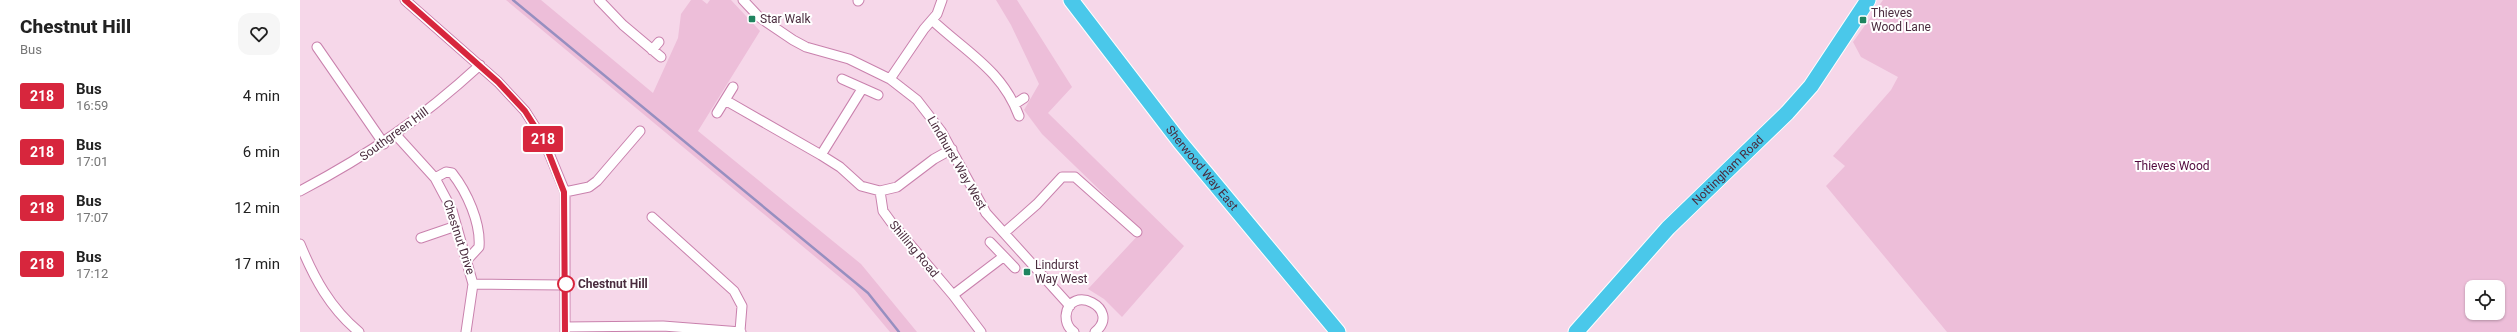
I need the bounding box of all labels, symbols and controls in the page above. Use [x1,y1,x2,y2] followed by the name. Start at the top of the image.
[1871,6,1931,34] place label: Thieves Wood Lane
[760,12,812,26] place label: Star Walk
[238,13,280,55] button: heart
[747,14,757,24] marker: Star Walk
[20,15,131,38] text: Chestnut Hill
[1858,15,1868,25] marker: Thieves Wood Lane
[20,42,42,57] text: Bus
[76,80,102,98] text: Bus
[243,87,280,105] text: 4 min
[30,88,54,104] text: 218
[76,98,108,113] text: 16:59
[357,104,431,164] street label: Southgreen Hill
[925,114,990,212] street label: Lindhurst Way West
[1163,123,1241,213] street label: Sherwood Way East
[520,126,566,152] line badge: 218
[531,131,555,147] text: 218
[1689,133,1766,208] street label: Nottingham Road
[76,136,102,154] text: Bus
[243,143,280,161] text: 6 min
[30,144,54,160] text: 218
[76,154,108,169] text: 17:01
[2134,159,2210,173] park label: Thieves Wood
[76,192,102,210] text: Bus
[440,198,478,276] street label: Chestnut Drive
[234,199,280,217] text: 12 min
[30,200,54,216] text: 218
[76,210,108,225] text: 17:07
[886,218,942,280] street label: Shilling Road
[76,248,102,266] text: Bus
[234,255,280,273] text: 17 min
[30,256,54,272] text: 218
[1035,258,1088,286] place label: Lindurst Way West
[76,266,108,281] text: 17:12
[1022,267,1032,277] marker: Lindurst Way West
[557,275,575,293] marker: Chestnut Hill
[578,277,648,291] place label: Chestnut Hill
[2465,280,2505,320] map controls
[2465,280,2505,320] button: locate

